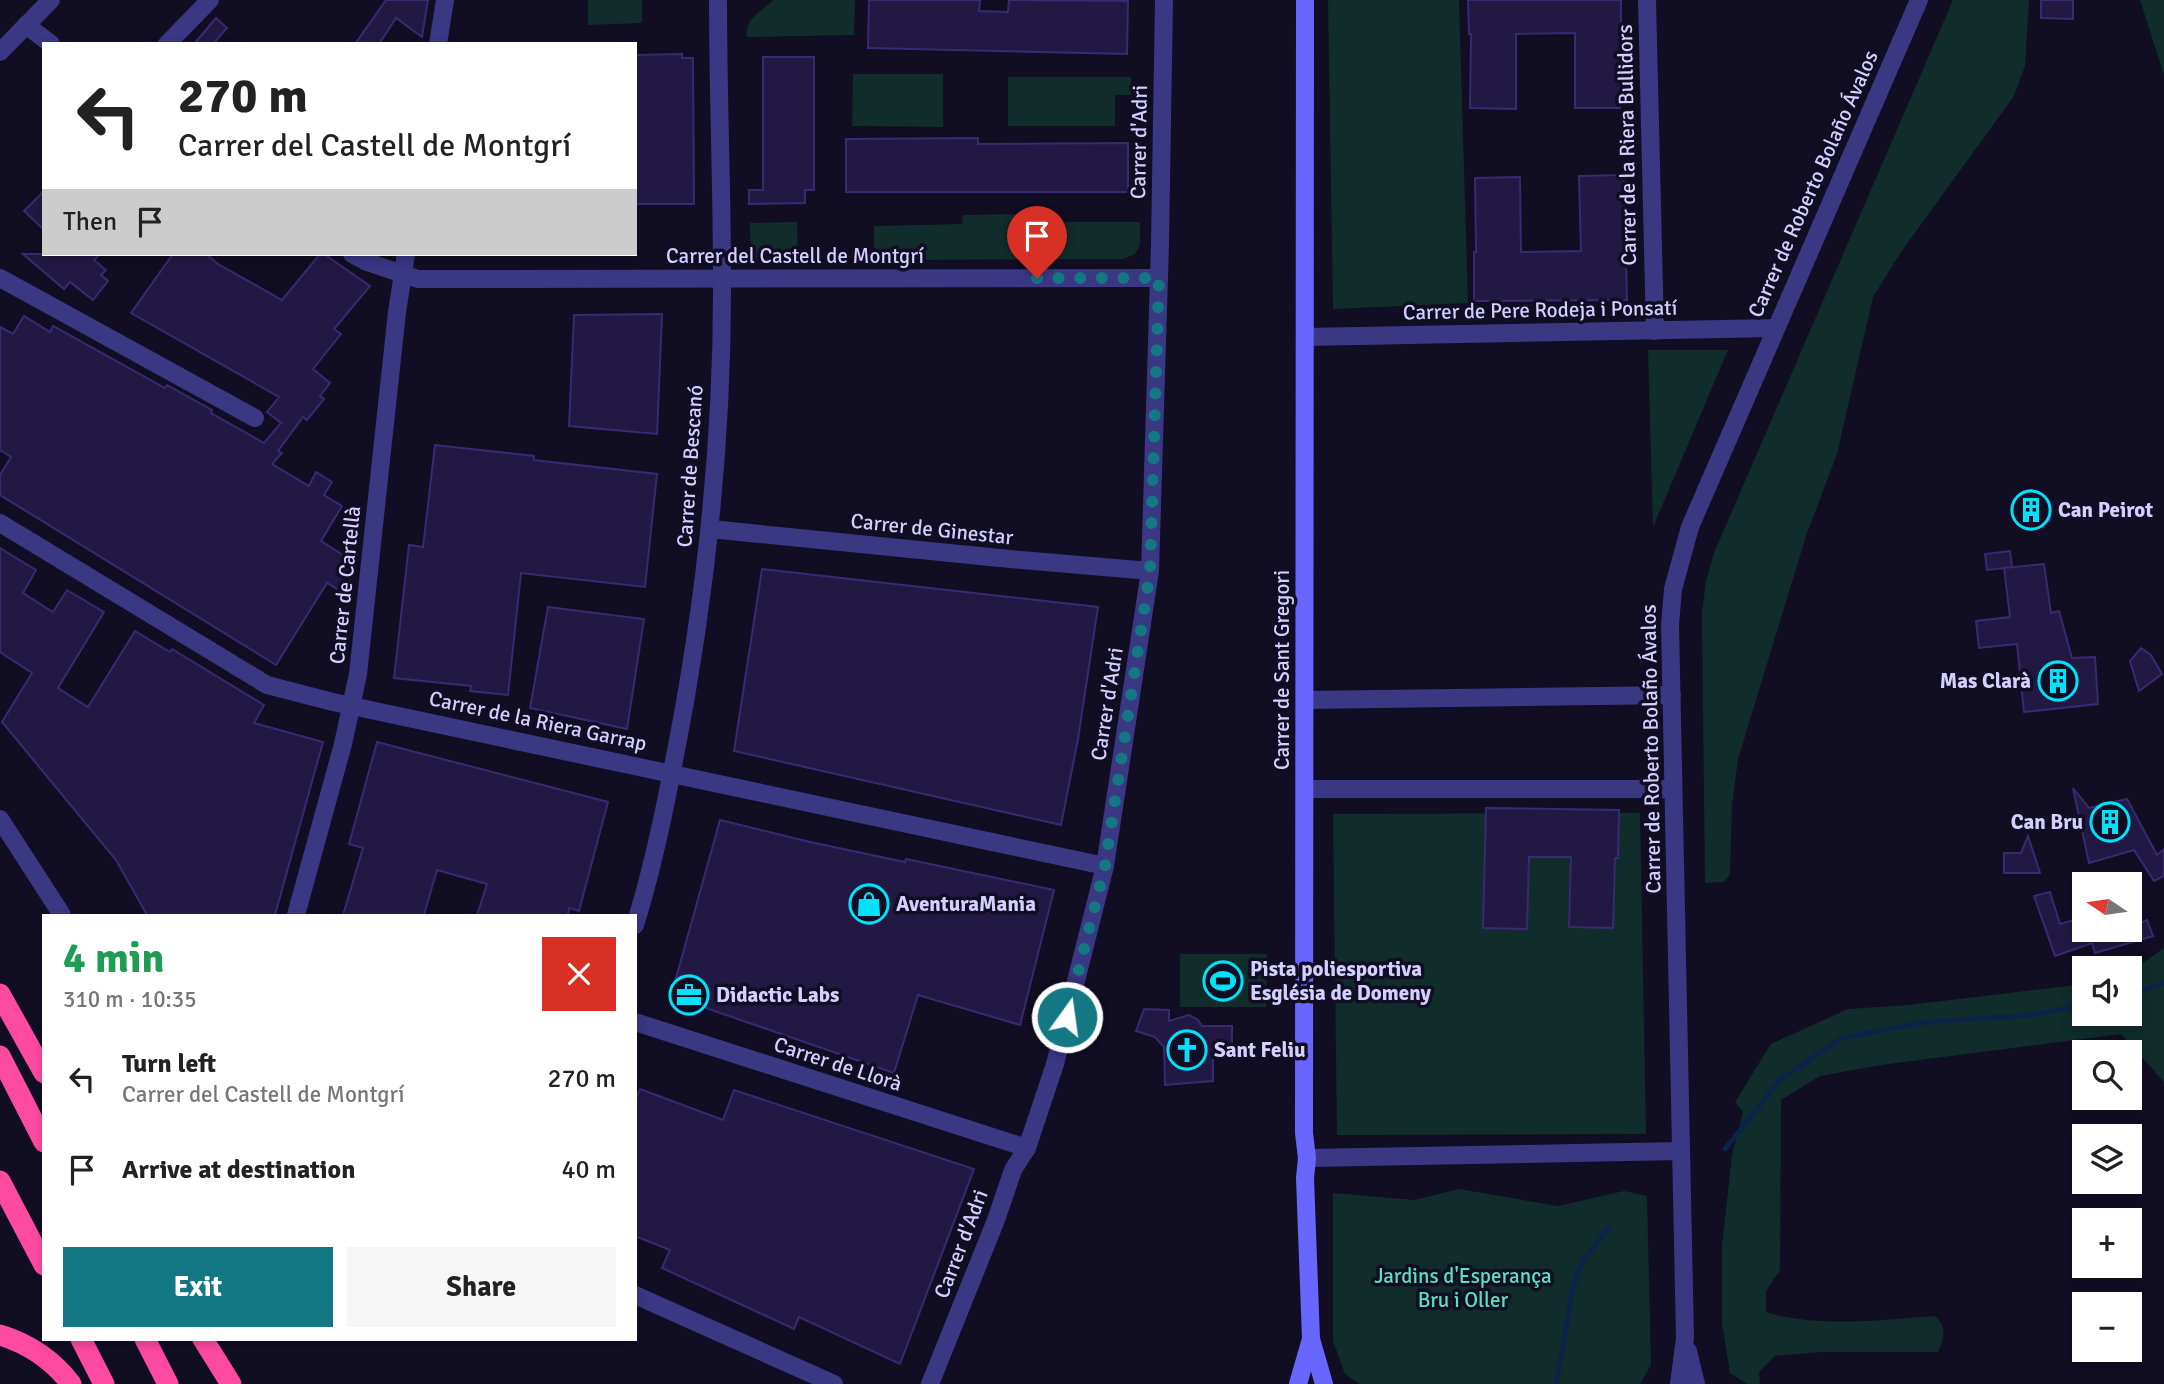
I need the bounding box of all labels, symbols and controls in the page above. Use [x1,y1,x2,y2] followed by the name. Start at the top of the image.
[1612,24,1642,266] street label: Carrer de la Riera Bullidors
[1742,47,1884,321] street label: Carrer de Roberto Bolaño Ávalos
[178,66,308,126] text: 270 m
[63,70,154,161] icon: left
[1125,85,1153,199] street label: Carrer d'Adri
[178,126,571,165] text: Carrer del Castell de Montgrí
[131,203,169,241] icon: arrive
[63,206,117,238] text: Then
[1007,206,1067,278] pin
[1018,217,1056,255] icon: arrive
[666,243,924,269] street label: Carrer del Castell de Montgrí
[1403,295,1678,325] street label: Carrer de Pere Rodeja i Ponsatí
[671,384,709,548] street label: Carrer de Bescanó
[2010,489,2052,531] building icon: Can Peirot
[2058,497,2153,523] place label: Can Peirot
[324,504,366,666] street label: Carrer de Cartellà
[849,508,1015,550] street label: Carrer de Ginestar
[1269,570,1295,770] street label: Carrer de Sant Gregori
[1635,604,1667,894] street label: Carrer de Roberto Bolaño Ávalos
[1085,646,1129,762] street label: Carrer d'Adri
[2037,660,2079,702] building icon: Mas Clarà
[1940,668,2031,694] place label: Mas Clarà
[427,685,649,757] street label: Carrer de la Riera Garrap
[2089,801,2131,843] building icon: Can Bru
[2011,809,2083,835] place label: Can Bru
[2072,872,2142,942] north arrow
[2072,872,2142,1362] map controls
[848,883,890,925] shop icon: AventuraMania
[896,891,1036,917] place label: AventuraMania
[63,933,164,984] text: 4 min
[542,937,616,1011] button: close
[1250,956,1431,1006] place label: Pista poliesportiva Església de Domeny
[2072,956,2142,1026] button: sound
[1202,960,1244,1002] sports icon: Pista poliesportiva Església de Domeny
[668,974,710,1016] office icon: Didactic Labs
[1030,980,1104,1054] position arrow
[716,982,839,1008] place label: Didactic Labs
[63,985,197,1014] text: 310 m · 10:35
[1166,1029,1208,1071] church icon: Sant Feliu
[771,1031,905,1097] street label: Carrer de Llorà
[1214,1037,1306,1063] place label: Sant Feliu
[2072,1040,2142,1110] button: search
[122,1048,216,1080] text: Turn left
[63,1060,101,1098] icon: left
[547,1063,616,1095] text: 270 m
[122,1080,405,1109] text: Carrer del Castell de Montgrí
[2072,1124,2142,1194] button: layers
[63,1151,101,1189] icon: arrive
[122,1154,355,1186] text: Arrive at destination
[561,1154,616,1186] text: 40 m
[928,1186,994,1302] street label: Carrer d'Adri
[2072,1208,2142,1278] button: +
[63,1247,333,1327] button: Exit
[347,1247,616,1327] button: Share
[1374,1263,1552,1313] park label: Jardins d'Esperança Bru i Oller
[2072,1292,2142,1362] button: −

